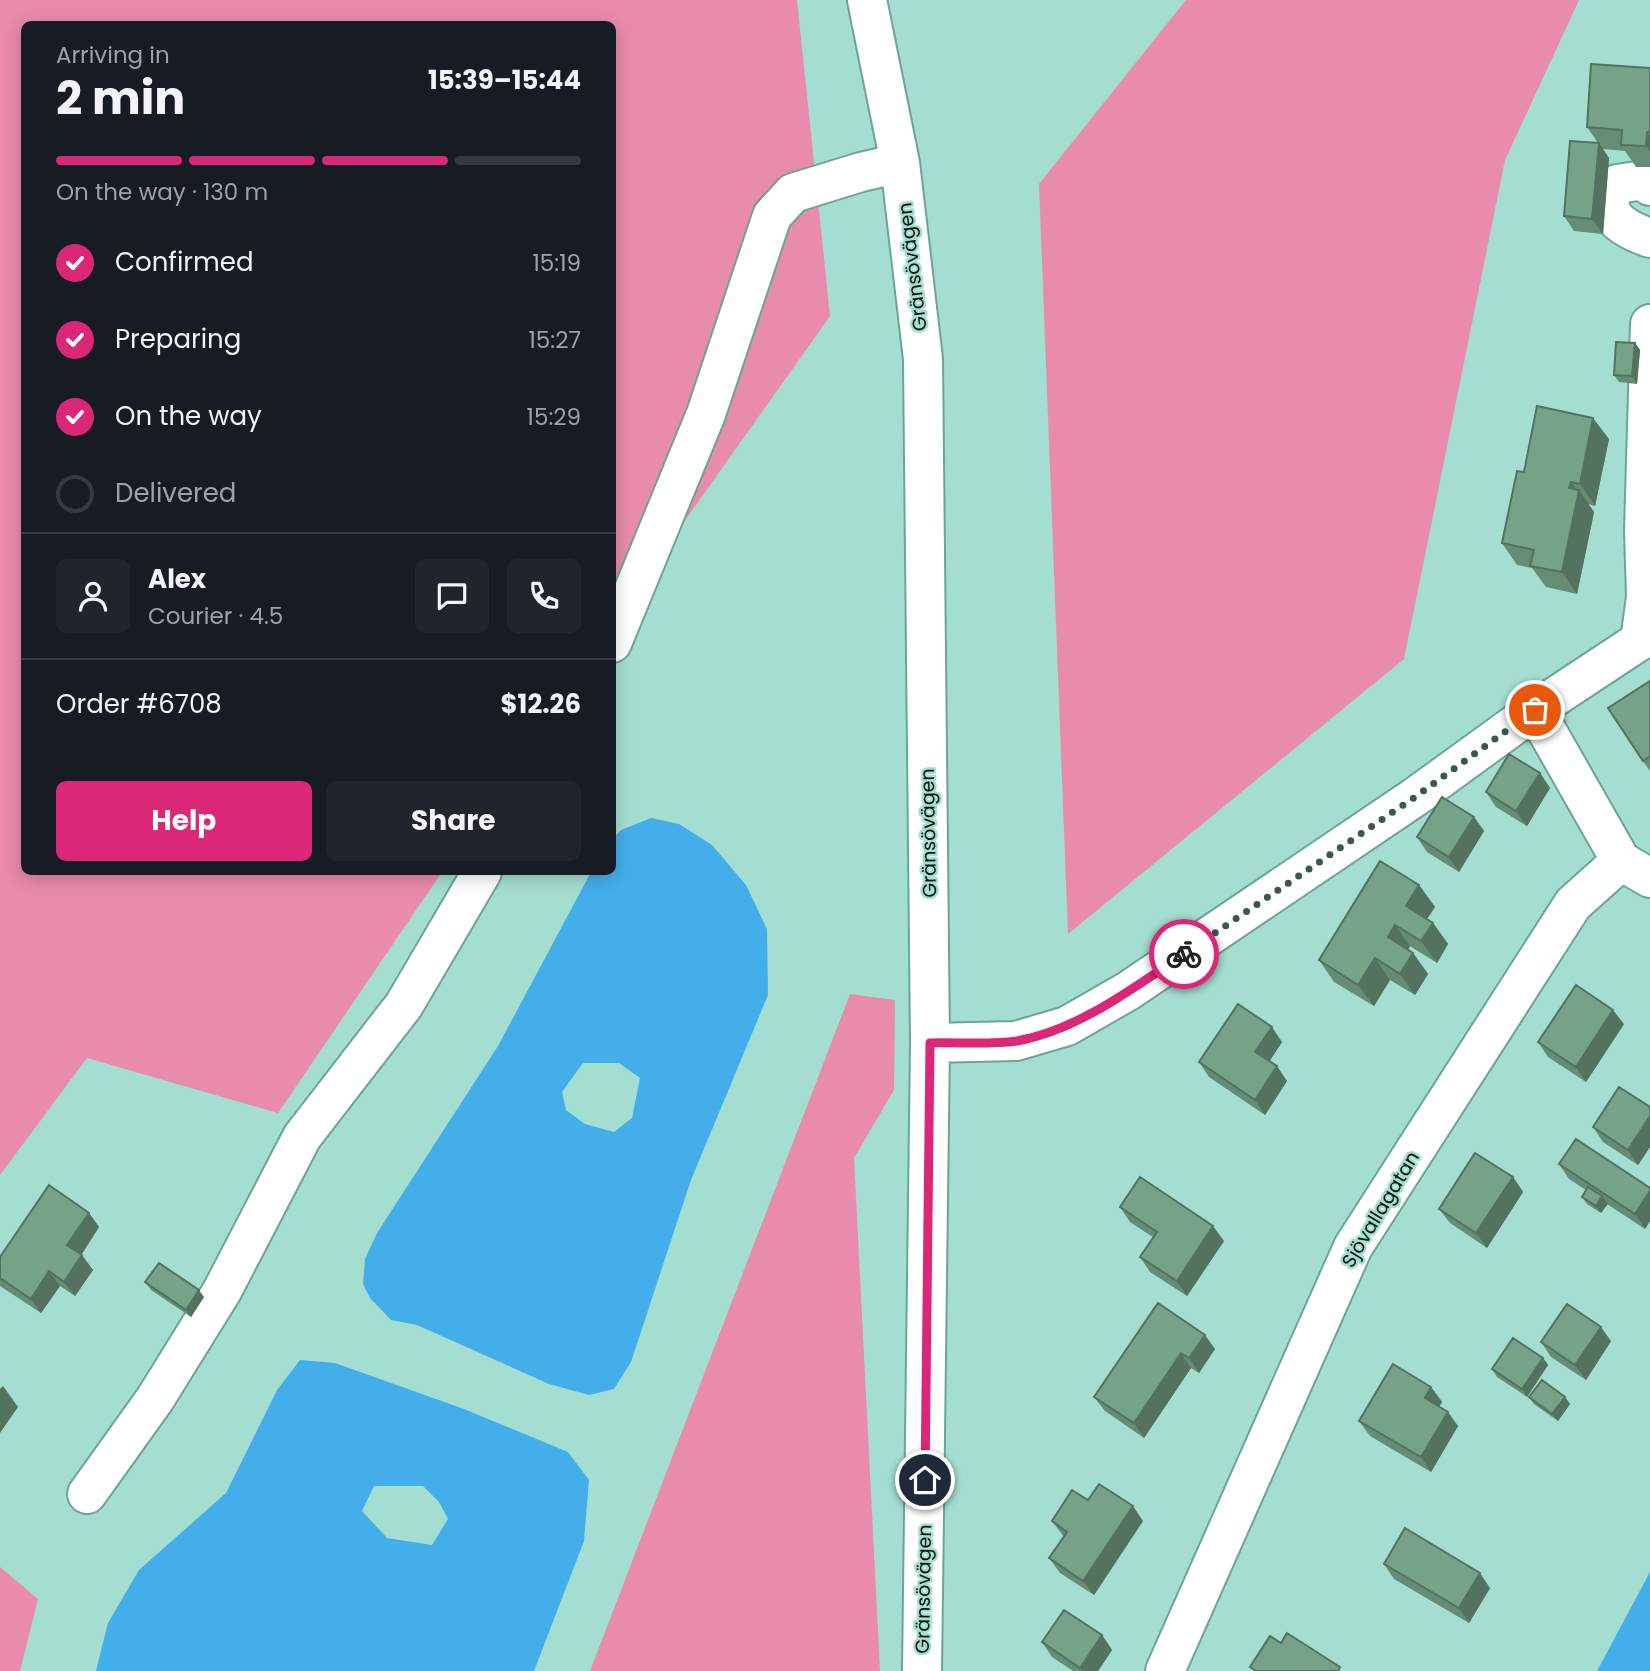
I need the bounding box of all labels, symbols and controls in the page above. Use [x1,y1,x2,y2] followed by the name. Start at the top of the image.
[56,39,170,71] text: Arriving in
[428,62,581,98] text: 15:39–15:44
[56,66,185,130] text: 2 min
[56,176,268,208] text: On the way · 130 m
[891,201,934,333] street label: Gränsövägen
[56,244,94,282] icon: check
[115,244,253,280] text: Confirmed
[532,247,581,279] text: 15:19
[56,321,94,359] icon: check
[115,321,241,357] text: Preparing
[529,324,581,356] text: 15:27
[56,398,94,436] icon: check
[115,398,262,434] text: On the way
[527,401,581,433] text: 15:29
[115,475,236,511] text: Delivered
[56,559,130,633] button: person
[415,559,489,633] button: chat
[507,559,581,633] button: phone
[148,561,206,597] text: Alex
[148,600,283,632] text: Courier · 4.5
[1505,680,1565,740] pin
[56,686,222,722] text: Order #6708
[501,686,581,722] text: $12.26
[1516,691,1554,729] icon: bag
[914,768,943,898] street label: Gränsövägen
[56,781,312,861] button: Help
[326,781,581,861] button: Share
[1149,919,1219,989] courier
[1165,935,1203,973] icon: bike
[1335,1146,1426,1273] street label: Sjövallagatan
[895,1450,955,1510] pin
[906,1461,944,1499] icon: home
[909,1524,938,1654] street label: Gränsövägen

